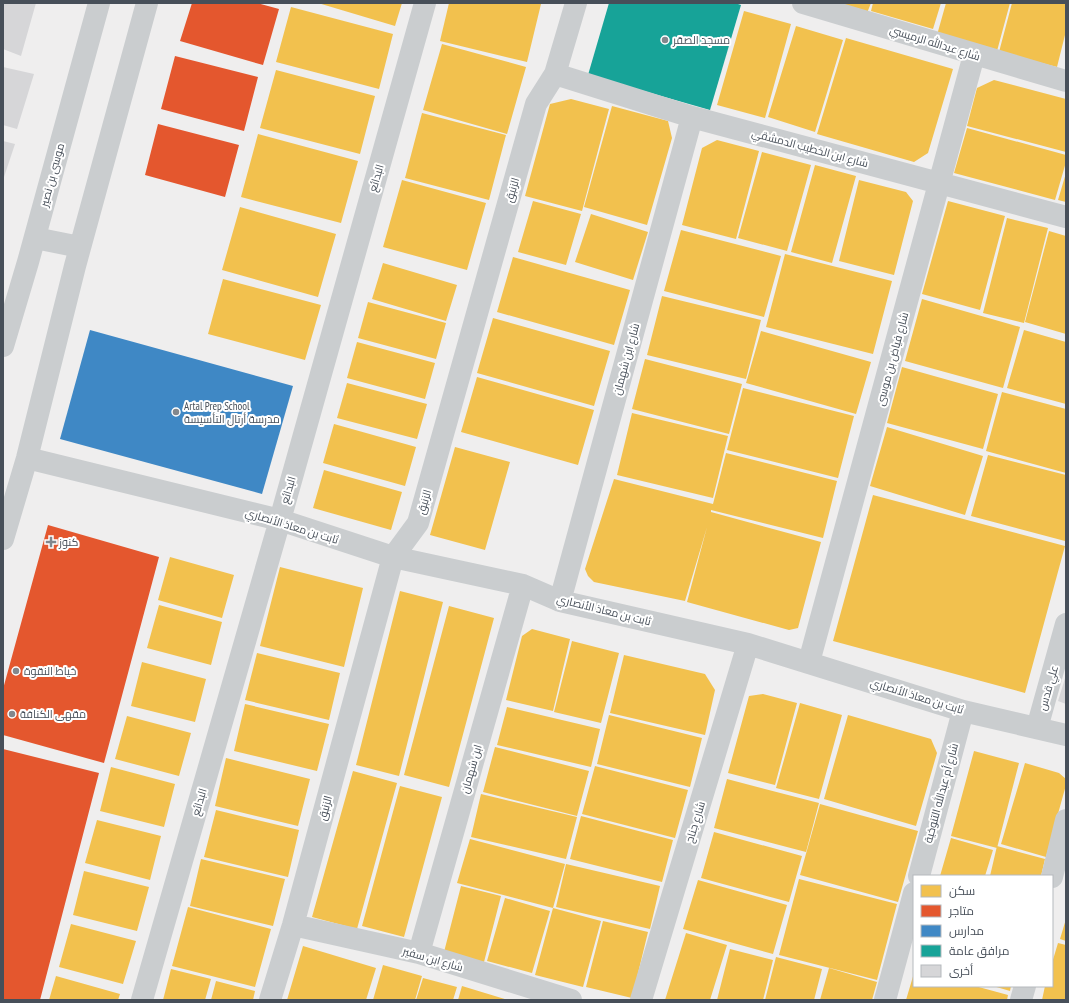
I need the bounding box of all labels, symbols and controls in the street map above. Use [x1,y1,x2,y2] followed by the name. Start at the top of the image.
[888,22,982,64] street label: شارع عبدالله الرميسي
[672,33,730,47] place label: مسجد الصقر
[660,35,670,45] marker: مسجد الصقر
[750,126,870,172] street label: شارع ابن الخطيب الدمشقي
[37,142,67,209] street label: موسى بن نصير
[365,163,388,194] street label: البدائع
[502,176,522,204] street label: الزنبق
[873,311,912,408] street label: شارع فياض بن موسى
[610,321,643,397] street label: شارع ابن شهمان
[184,399,280,426] place label: Artal Prep School مدرسة أرتال التأسيسة
[171,407,181,417] marker: Artal Prep School مدرسة أرتال التأسيسة
[277,475,300,506] street label: البدائع
[414,488,434,516] street label: الزنبق
[243,505,340,549] street label: ثابت بن معاذ الأنصاري
[58,535,78,549] place label: كنوز
[46,537,56,547] marker: كنوز
[555,592,653,630] street label: ثابت بن معاذ الأنصاري
[24,664,76,678] place label: خياط النقوة
[1035,664,1063,713] street label: علي قدس
[11,666,21,676] marker: خياط النقوة
[868,675,965,719] street label: ثابت بن معاذ الأنصاري
[20,707,86,721] place label: مقهى الكنافة
[7,709,17,719] marker: مقهى الكنافة
[920,741,962,845] street label: شارع أم عبدالله التنوخية
[457,743,485,795] street label: ابن شهمان
[188,787,211,818] street label: البدائع
[315,794,335,822] street label: الزنبق
[682,800,709,845] street label: شارع جناح
[913,875,1053,987] legend
[949,883,975,898] text: سكن
[948,903,974,918] text: متاجر
[949,923,984,938] text: مدارس
[400,943,465,975] street label: شارع ابن سفير
[949,943,1009,958] text: مرافق عامة
[949,963,973,978] text: أخرى

